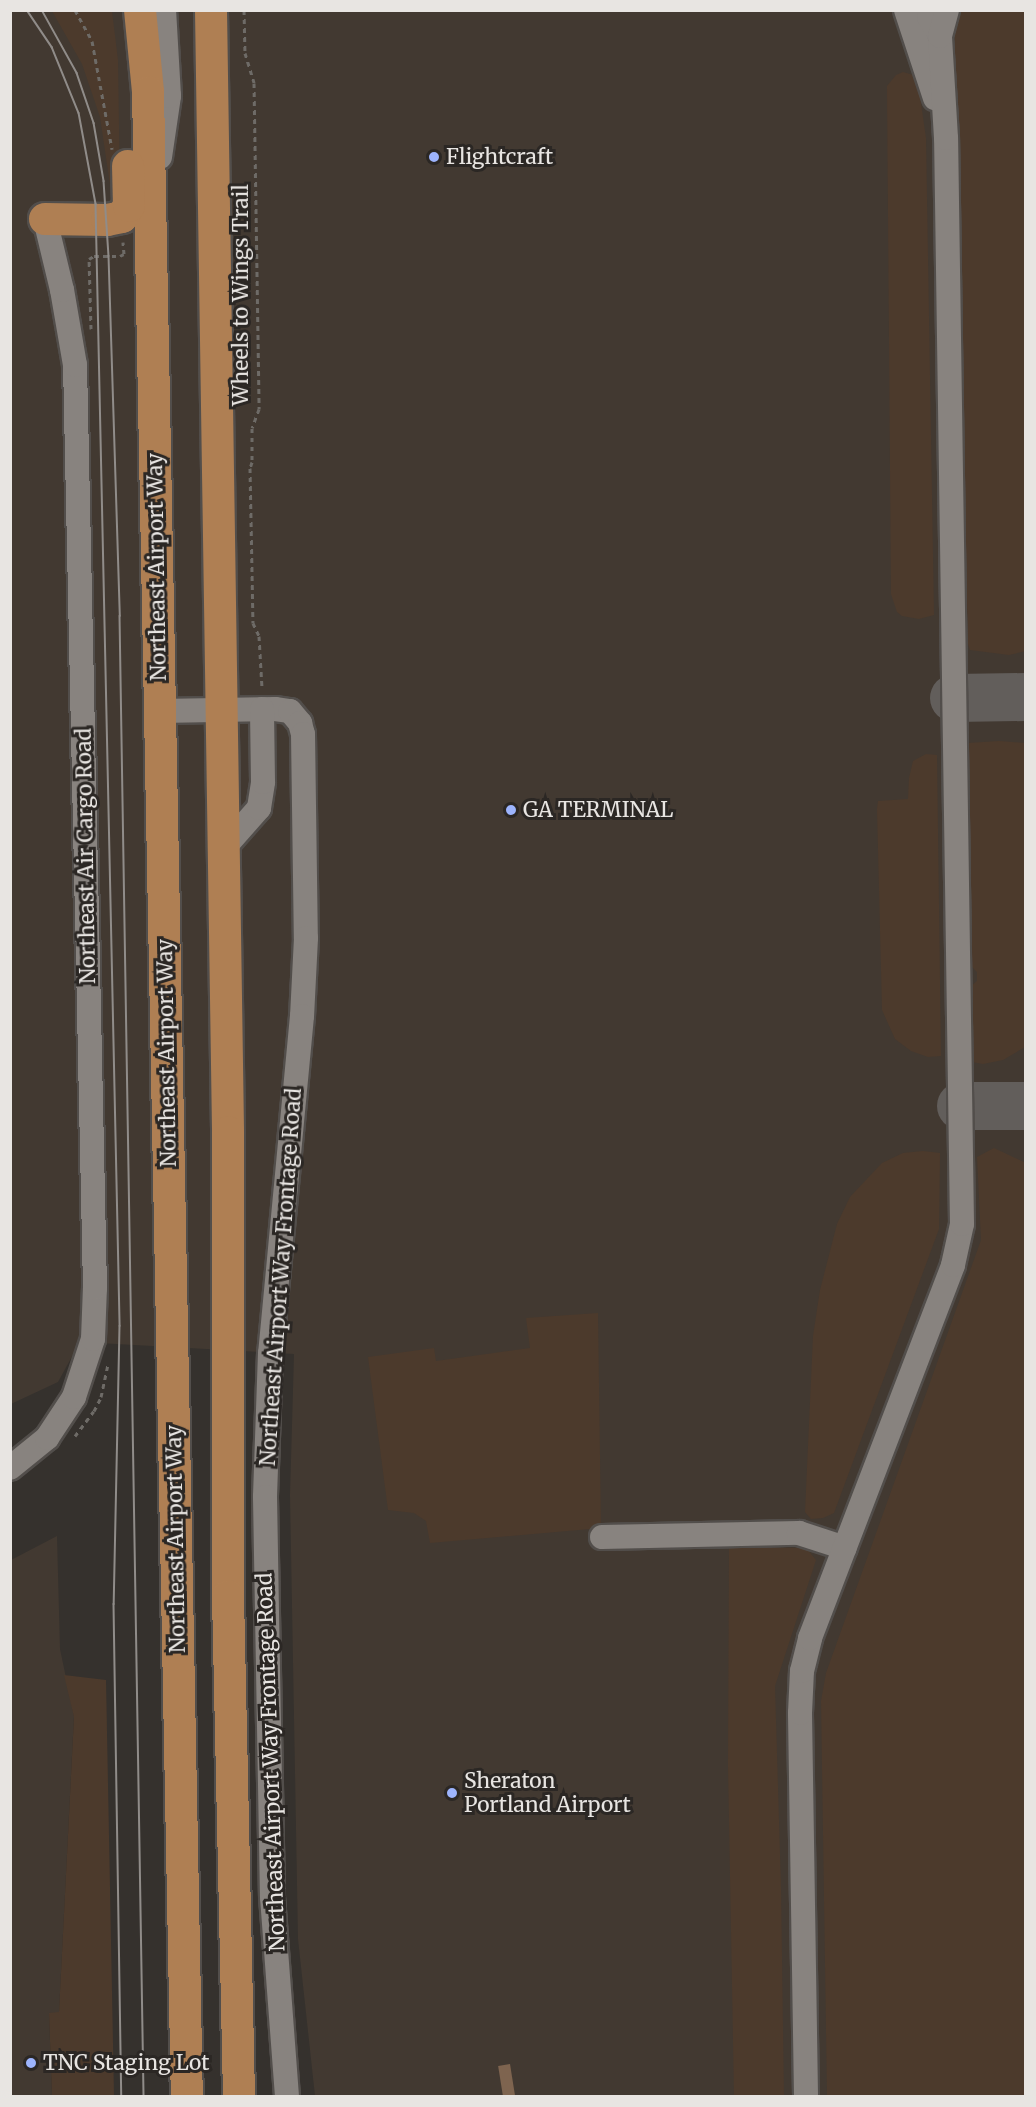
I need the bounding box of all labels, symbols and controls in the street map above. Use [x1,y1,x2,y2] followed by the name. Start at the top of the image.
[446,144,553,170] place label: Flightcraft
[427,150,441,164] marker: Flightcraft
[228,184,254,406] street label: Wheels to Wings Trail
[142,453,172,681] street label: Northeast Airport Way
[71,728,101,984] street label: Northeast Air Cargo Road
[523,797,673,823] place label: GA TERMINAL
[504,803,518,817] marker: GA TERMINAL
[152,939,182,1167] street label: Northeast Airport Way
[255,1087,307,1467] street label: Northeast Airport Way Frontage Road
[161,1425,191,1653] street label: Northeast Airport Way
[252,1572,290,1952] street label: Northeast Airport Way Frontage Road
[464,1768,631,1818] place label: Sheraton Portland Airport
[445,1786,459,1800] marker: Sheraton Portland Airport
[43,2050,209,2076] place label: TNC Staging Lot
[24,2056,38,2070] marker: TNC Staging Lot

